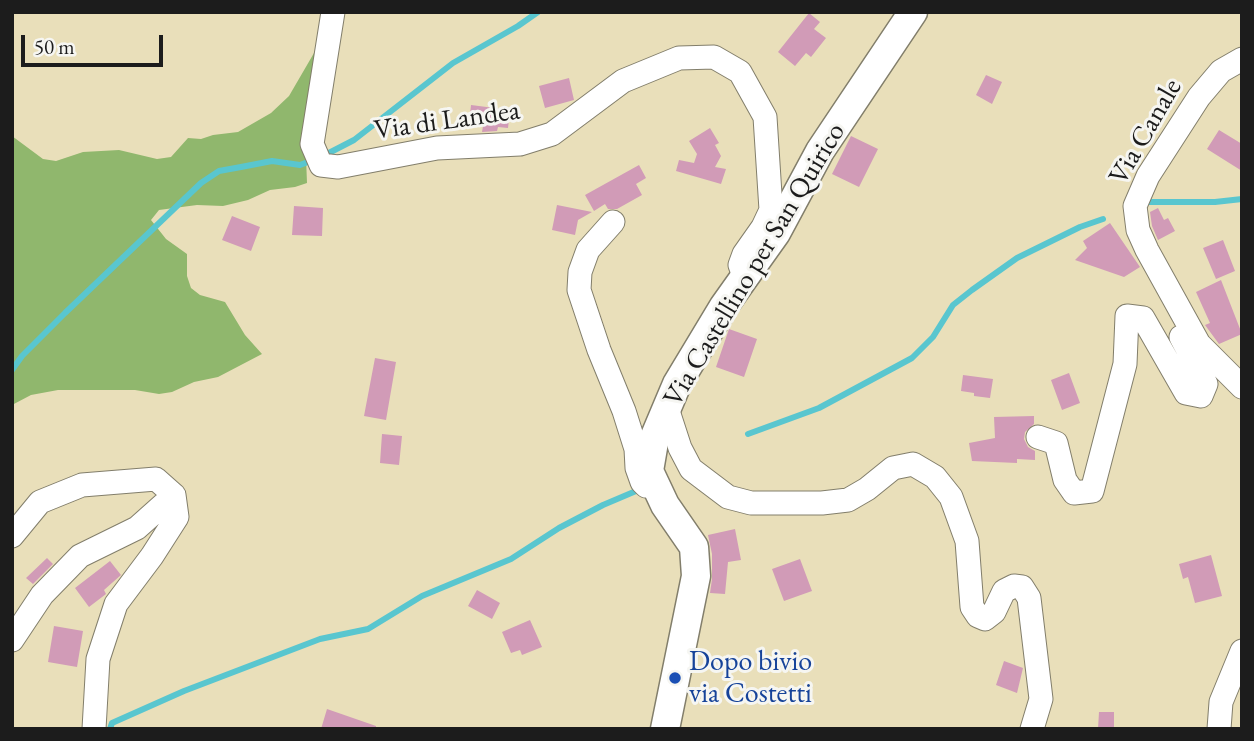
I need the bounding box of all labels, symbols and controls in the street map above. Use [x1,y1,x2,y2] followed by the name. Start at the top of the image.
[24,21,166,65] scale bar
[34,33,75,60] text: 50 m
[1102,73,1190,191] street label: Via Canale
[372,94,522,148] street label: Via di Landea
[657,117,853,413] street label: Via Castellino per San Quirico
[689,645,812,711] place label: Dopo bivio via Costetti
[667,670,683,686] marker: Dopo bivio via Costetti

